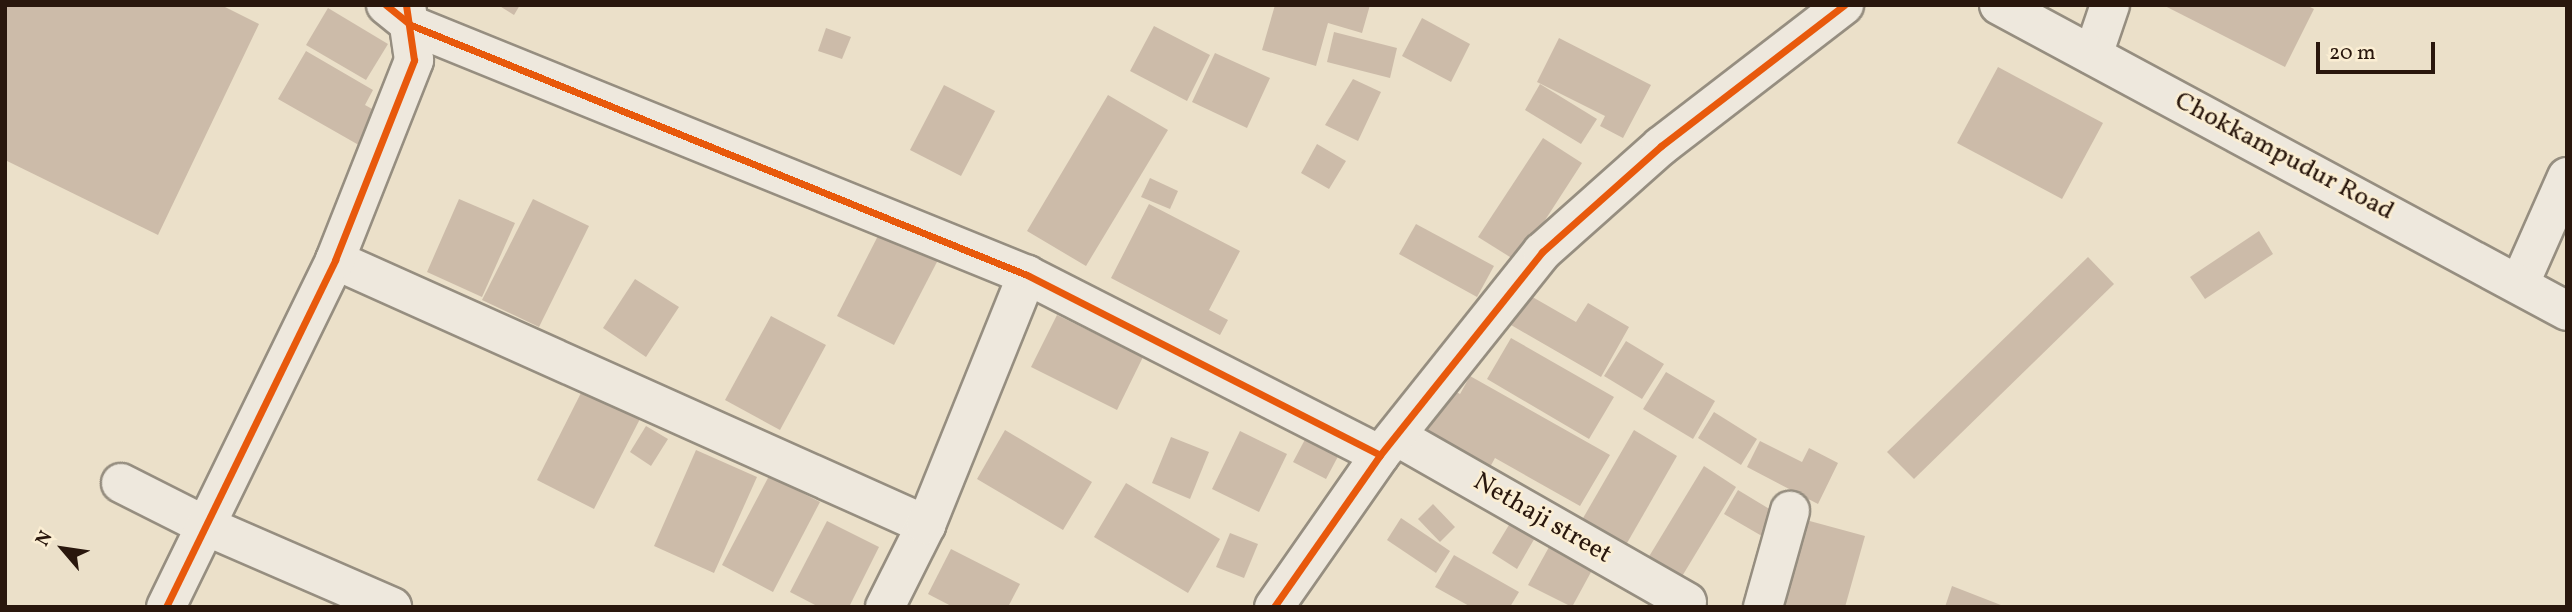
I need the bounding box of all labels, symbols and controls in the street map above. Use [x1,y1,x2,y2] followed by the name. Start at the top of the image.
[2320,28,2439,72] scale bar
[2329,39,2375,68] text: 20 m
[2169,86,2399,228] street label: Chokkampudur Road
[1467,467,1617,571] street label: Nethaji street
[28,514,98,584] north arrow
[30,526,59,551] text: N

